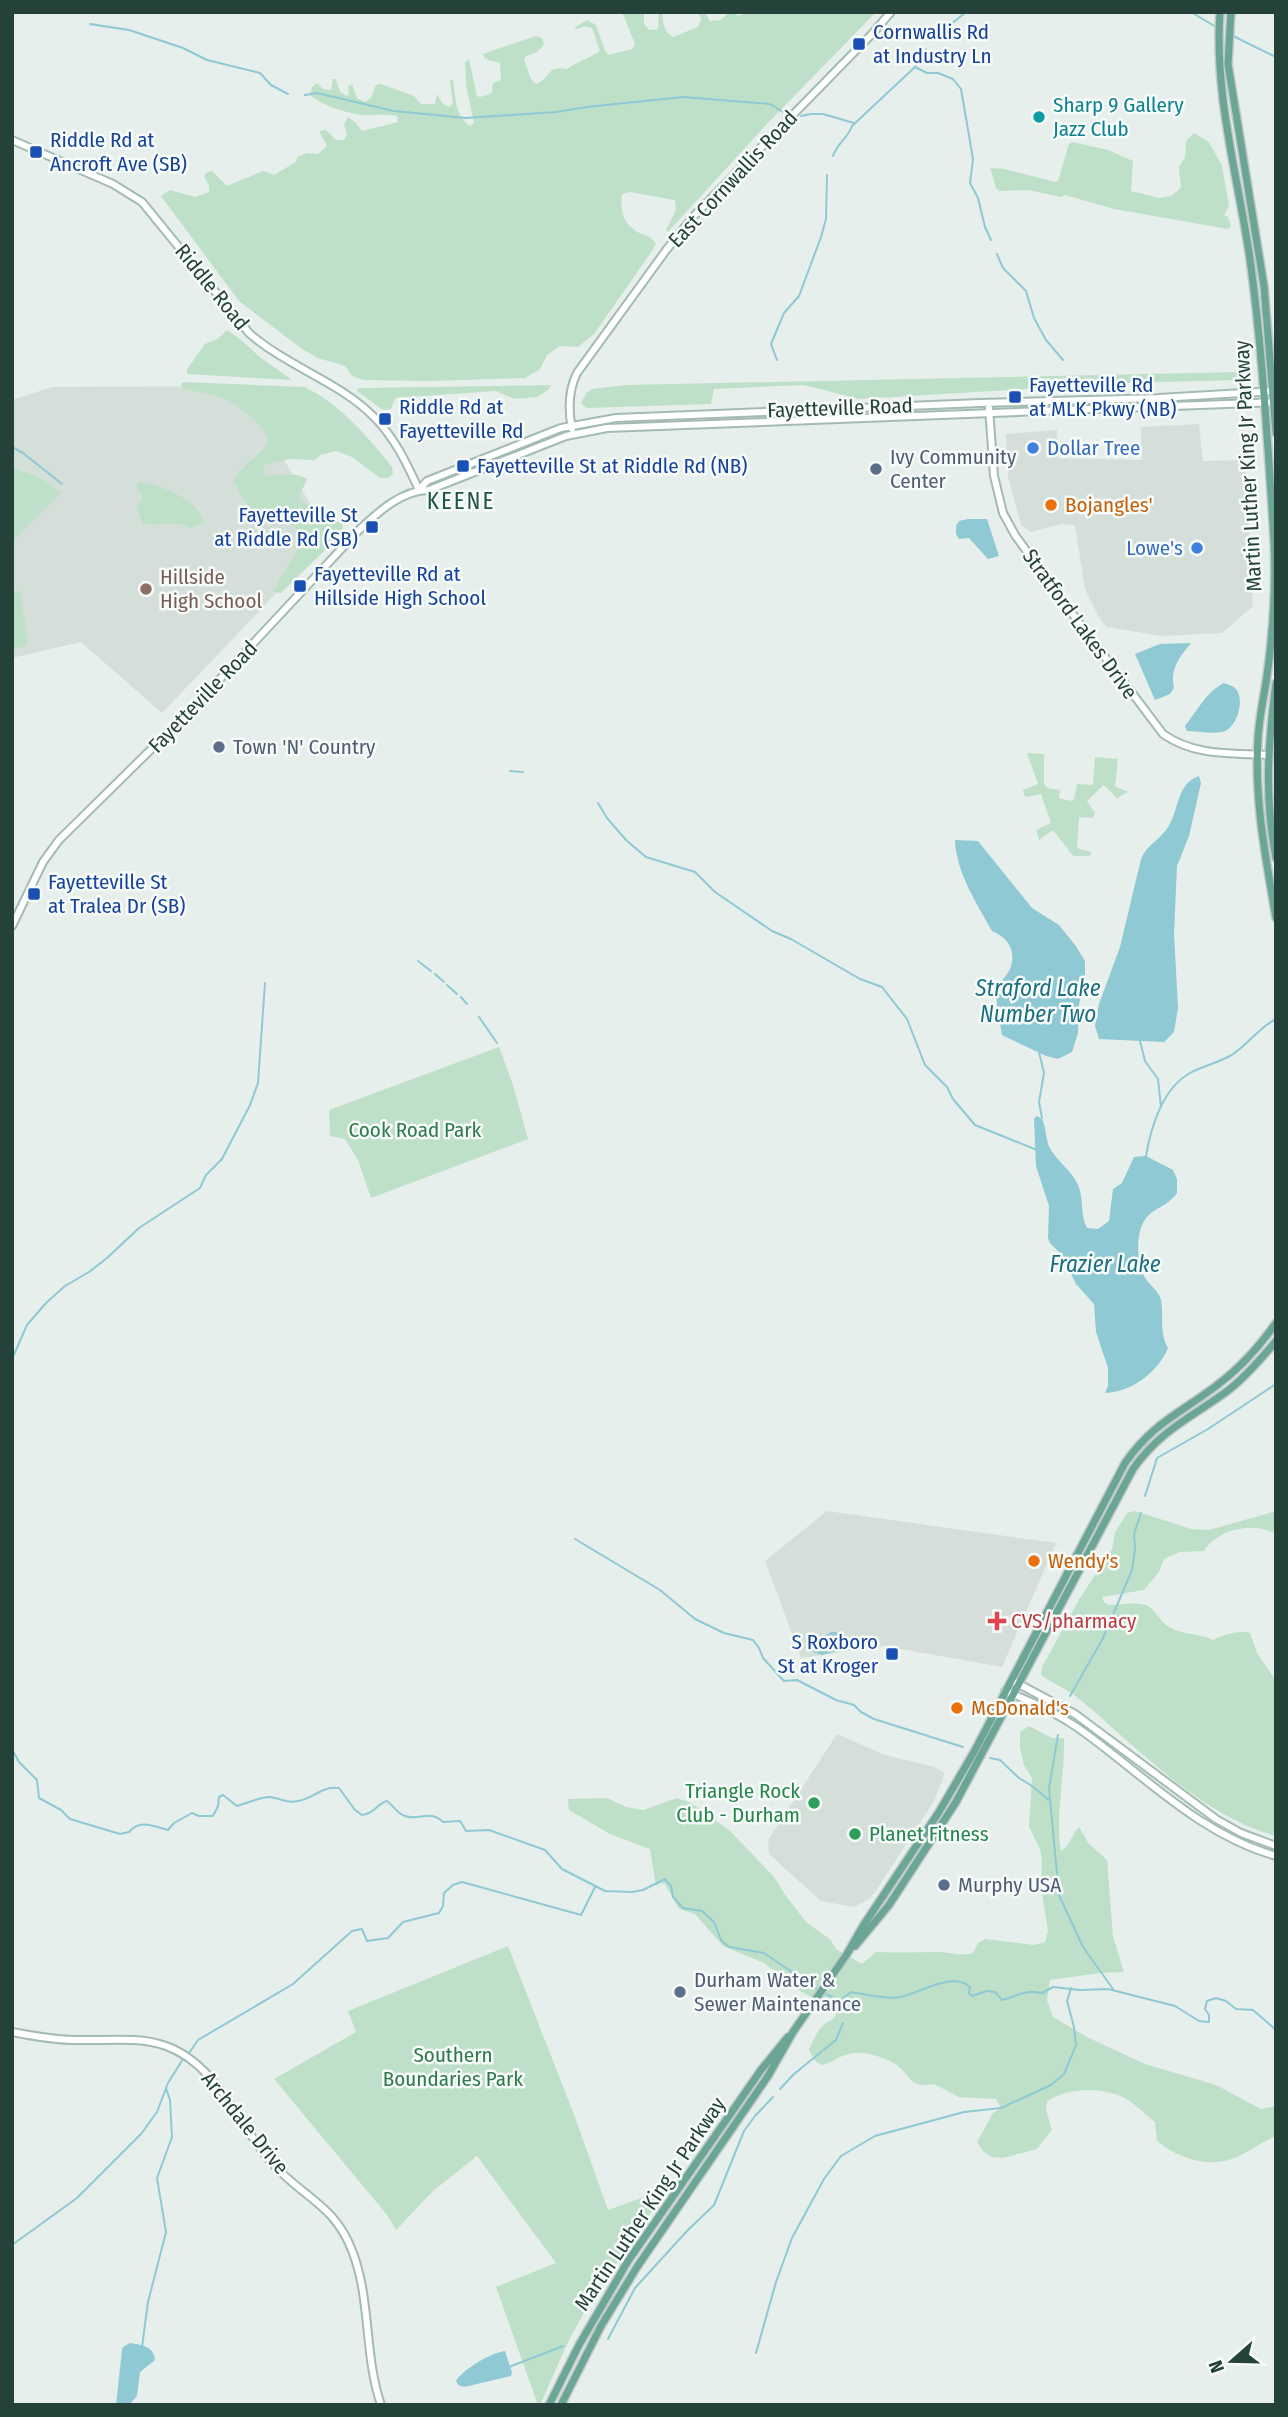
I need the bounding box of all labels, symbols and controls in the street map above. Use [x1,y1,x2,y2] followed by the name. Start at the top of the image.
[873,19,992,69] place label: Cornwallis Rd at Industry Ln
[851,36,867,52] marker: Cornwallis Rd at Industry Ln
[1053,92,1184,142] place label: Sharp 9 Gallery Jazz Club
[663,105,803,253] street label: East Cornwallis Road
[1031,109,1047,125] marker: Sharp 9 Gallery Jazz Club
[50,127,187,177] place label: Riddle Rd at Ancroft Ave (SB)
[28,144,44,160] marker: Riddle Rd at Ancroft Ave (SB)
[169,239,255,335] street label: Riddle Road
[1228,339,1268,592] street label: Martin Luther King Jr Parkway
[1029,372,1176,422] place label: Fayetteville Rd at MLK Pkwy (NB)
[1007,389,1023,405] marker: Fayetteville Rd at MLK Pkwy (NB)
[767,392,913,424] street label: Fayetteville Road
[399,394,524,444] place label: Riddle Rd at Fayetteville Rd
[377,411,393,427] marker: Riddle Rd at Fayetteville Rd
[1047,435,1140,461] place label: Dollar Tree
[1025,440,1041,456] marker: Dollar Tree
[890,444,1017,494] place label: Ivy Community Center
[477,453,747,479] place label: Fayetteville St at Riddle Rd (NB)
[455,458,471,474] marker: Fayetteville St at Riddle Rd (NB)
[868,461,884,477] marker: Ivy Community Center
[427,487,495,515] district label: KEENE
[1065,492,1153,518] place label: Bojangles'
[1043,497,1059,513] marker: Bojangles'
[214,502,358,552] place label: Fayetteville St at Riddle Rd (SB)
[364,519,380,535] marker: Fayetteville St at Riddle Rd (SB)
[1126,535,1183,561] place label: Lowe's
[1189,540,1205,556] marker: Lowe's
[1017,544,1143,704] street label: Stratford Lakes Drive
[314,561,486,611] place label: Fayetteville Rd at Hillside High School
[160,564,262,614] place label: Hillside High School
[292,578,308,594] marker: Fayetteville Rd at Hillside High School
[138,581,154,597] marker: Hillside High School
[143,636,263,758] street label: Fayetteville Road
[233,734,376,760] place label: Town 'N' Country
[211,739,227,755] marker: Town 'N' Country
[48,869,186,919] place label: Fayetteville St at Tralea Dr (SB)
[26,886,42,902] marker: Fayetteville St at Tralea Dr (SB)
[974,974,1101,1028] water label: Straford Lake Number Two
[349,1117,482,1143] park label: Cook Road Park
[1049,1250,1161,1278] water label: Frazier Lake
[1048,1548,1119,1574] place label: Wendy's
[1026,1553,1042,1569] marker: Wendy's
[1011,1608,1137,1634] place label: CVS/pharmacy
[989,1613,1005,1629] marker: CVS/pharmacy
[778,1629,879,1679] place label: S Roxboro St at Kroger
[884,1646,900,1662] marker: S Roxboro St at Kroger
[971,1695,1069,1721] place label: McDonald's
[949,1700,965,1716] marker: McDonald's
[676,1778,800,1828] place label: Triangle Rock Club - Durham
[806,1795,822,1811] marker: Triangle Rock Club - Durham
[869,1821,989,1847] place label: Planet Fitness
[847,1826,863,1842] marker: Planet Fitness
[958,1872,1061,1898] place label: Murphy USA
[936,1877,952,1893] marker: Murphy USA
[694,1967,861,2017] place label: Durham Water & Sewer Maintenance
[672,1984,688,2000] marker: Durham Water & Sewer Maintenance
[383,2042,523,2092] park label: Southern Boundaries Park
[196,2066,294,2180] street label: Archdale Drive
[569,2092,731,2316] street label: Martin Luther King Jr Parkway
[1197,2326,1267,2396] north arrow
[1204,2357,1229,2376] text: N

